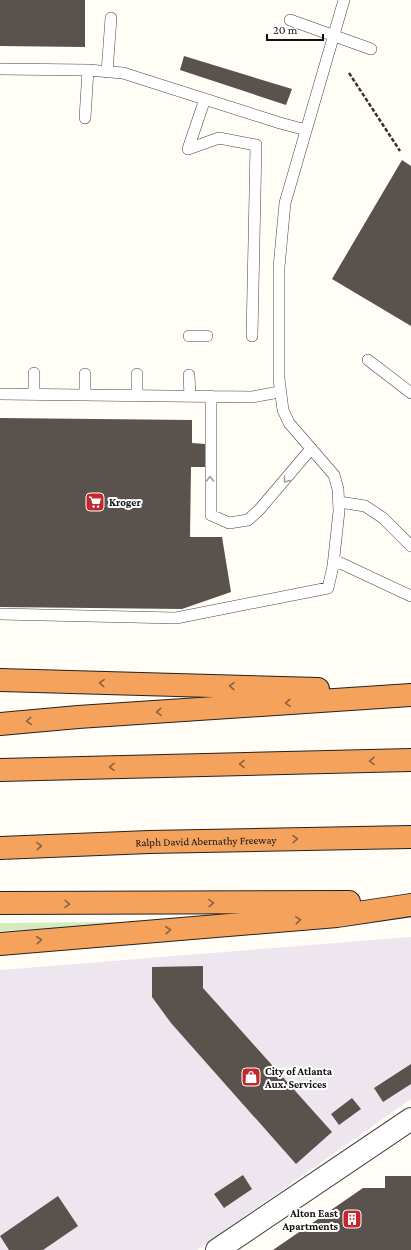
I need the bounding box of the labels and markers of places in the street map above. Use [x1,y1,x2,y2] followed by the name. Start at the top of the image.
[84,491,106,513] supermarket icon: Kroger
[109,496,141,508] place label: Kroger
[264,1065,333,1090] place label: City of Atlanta Aux. Services
[240,1066,262,1088] shop icon: City of Atlanta Aux. Services
[282,1207,339,1232] place label: Alton East Apartments
[341,1208,363,1230] building icon: Alton East Apartments

